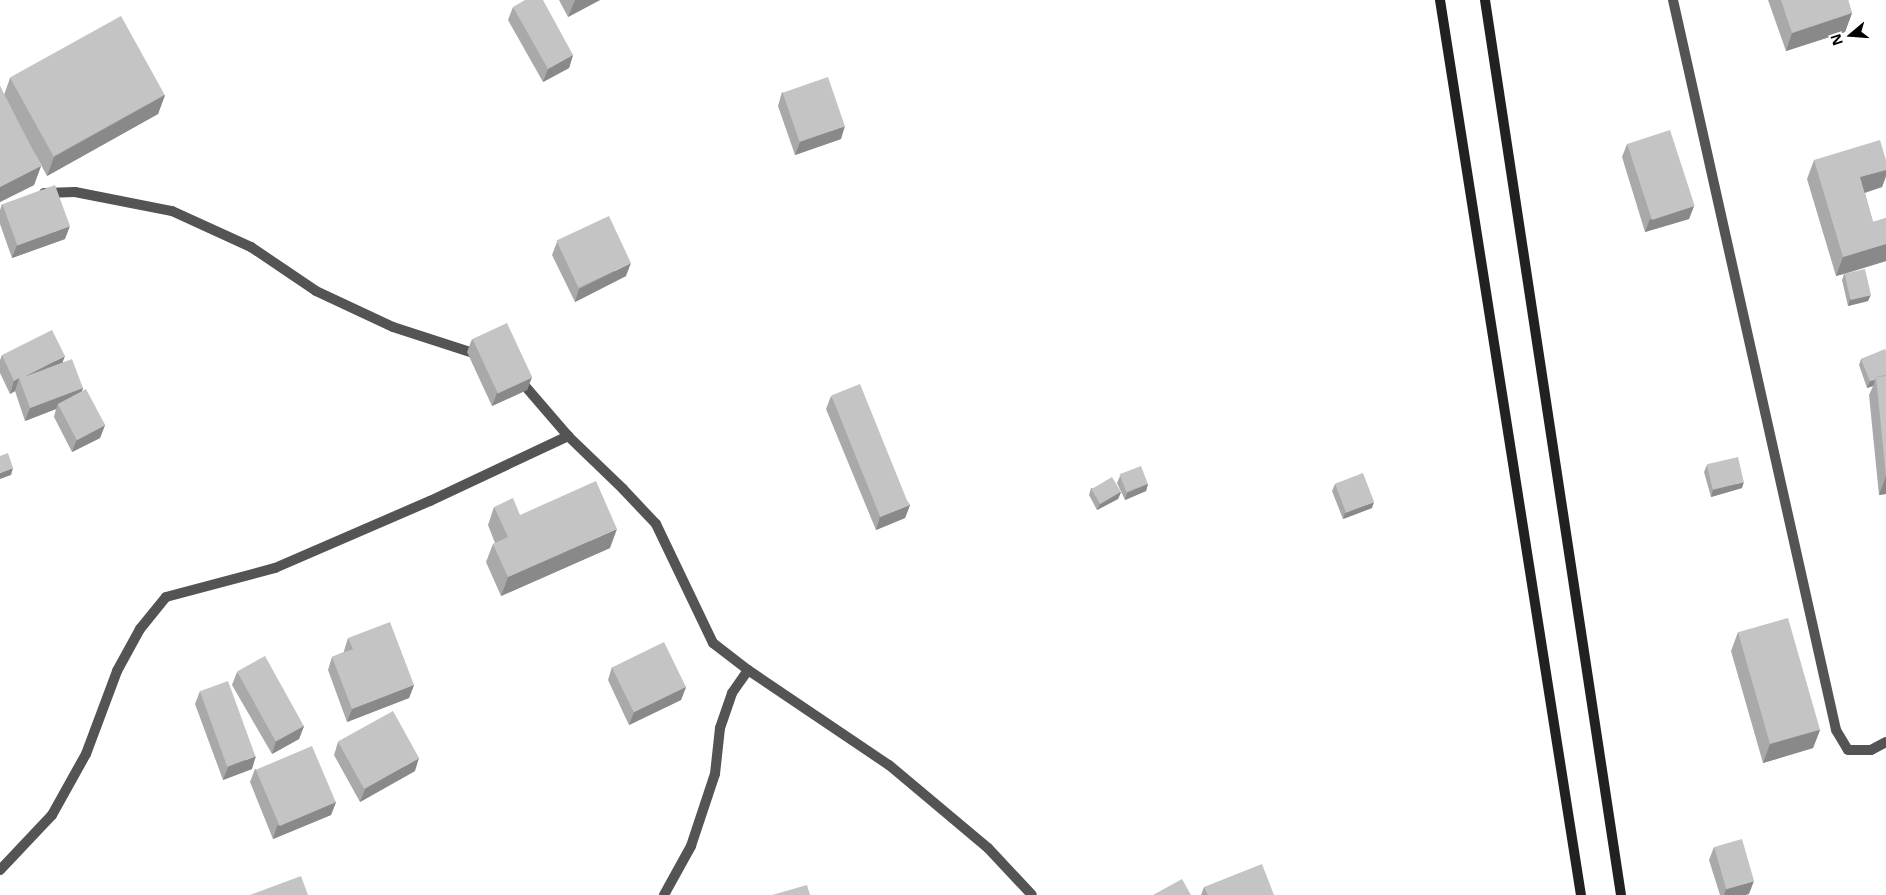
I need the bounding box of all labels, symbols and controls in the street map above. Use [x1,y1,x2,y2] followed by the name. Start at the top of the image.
[1826,10,1876,60] north arrow
[1825,31,1847,48] text: N

